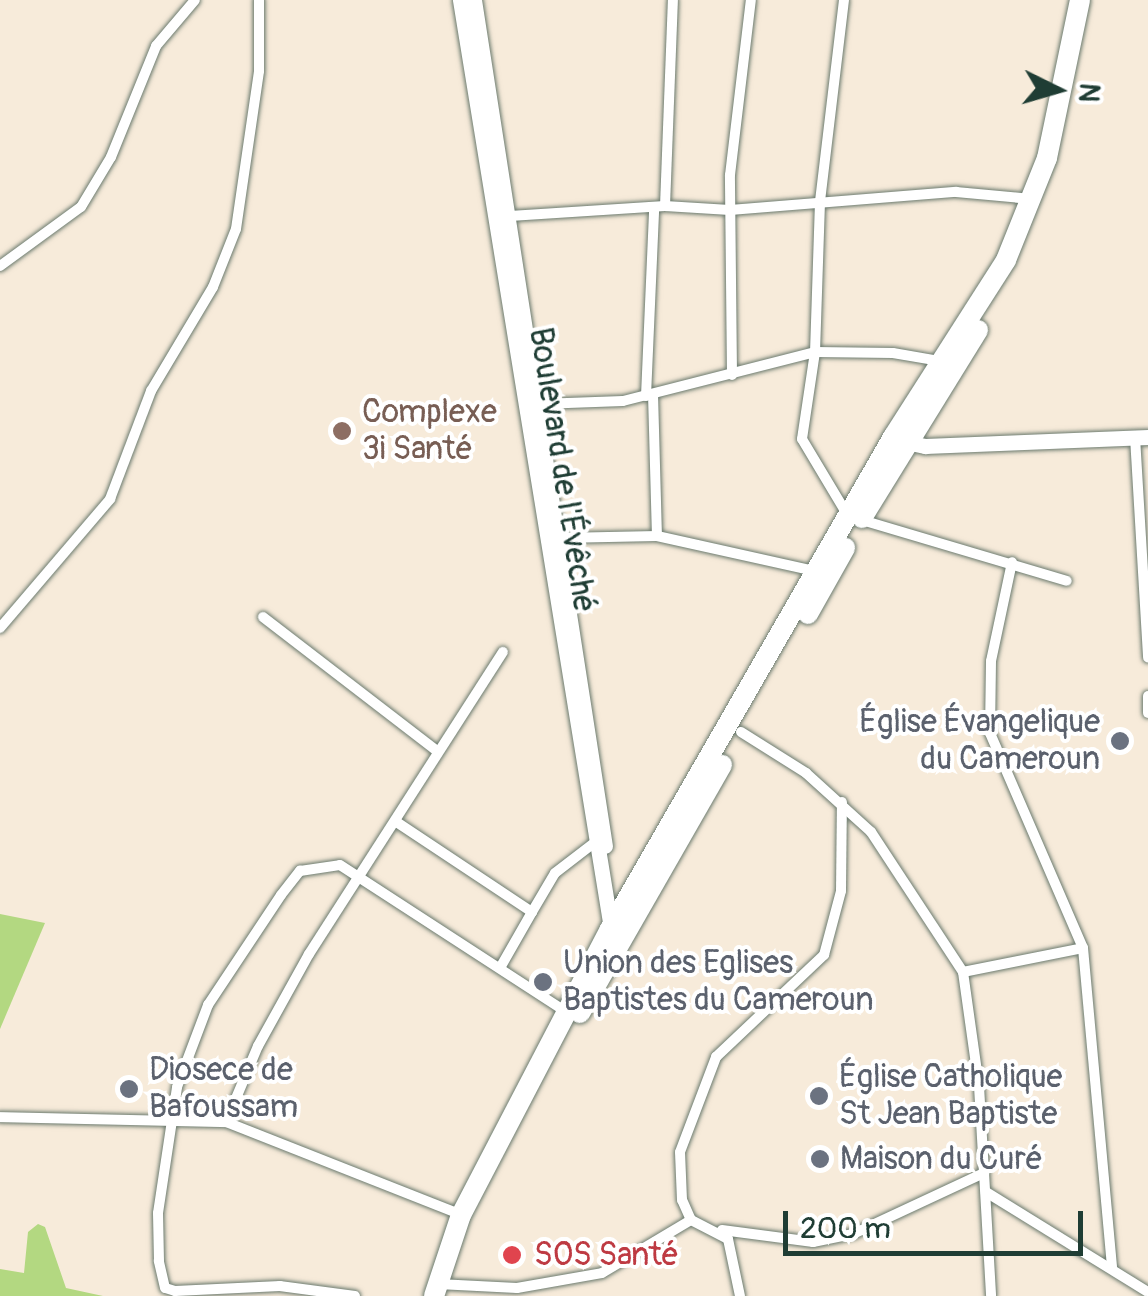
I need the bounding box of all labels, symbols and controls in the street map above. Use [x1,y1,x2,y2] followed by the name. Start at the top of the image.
[1008,40,1108,140] north arrow
[1070,82,1107,104] text: N
[521,325,603,615] street label: Boulevard de l'Évêché
[362,394,497,469] place label: Complexe 3i Santé
[331,420,353,442] marker: Complexe 3i Santé
[859,704,1100,779] place label: Église Évangelique du Cameroun
[1109,730,1131,752] marker: Église Évangelique du Cameroun
[563,945,874,1020] place label: Union des Eglises Baptistes du Cameroun
[532,971,554,993] marker: Union des Eglises Baptistes du Cameroun
[149,1052,298,1127] place label: Diosece de Bafoussam
[839,1059,1062,1134] place label: Église Catholique St Jean Baptiste
[118,1078,140,1100] marker: Diosece de Bafoussam
[808,1085,830,1107] marker: Église Catholique St Jean Baptiste
[840,1140,1043,1178] place label: Maison du Curé
[809,1148,831,1170] marker: Maison du Curé
[788,1191,1088,1253] scale bar
[800,1210,891,1247] text: 200 m
[534,1236,679,1274] place label: SOS Santé
[499,1242,525,1268] marker: SOS Santé

